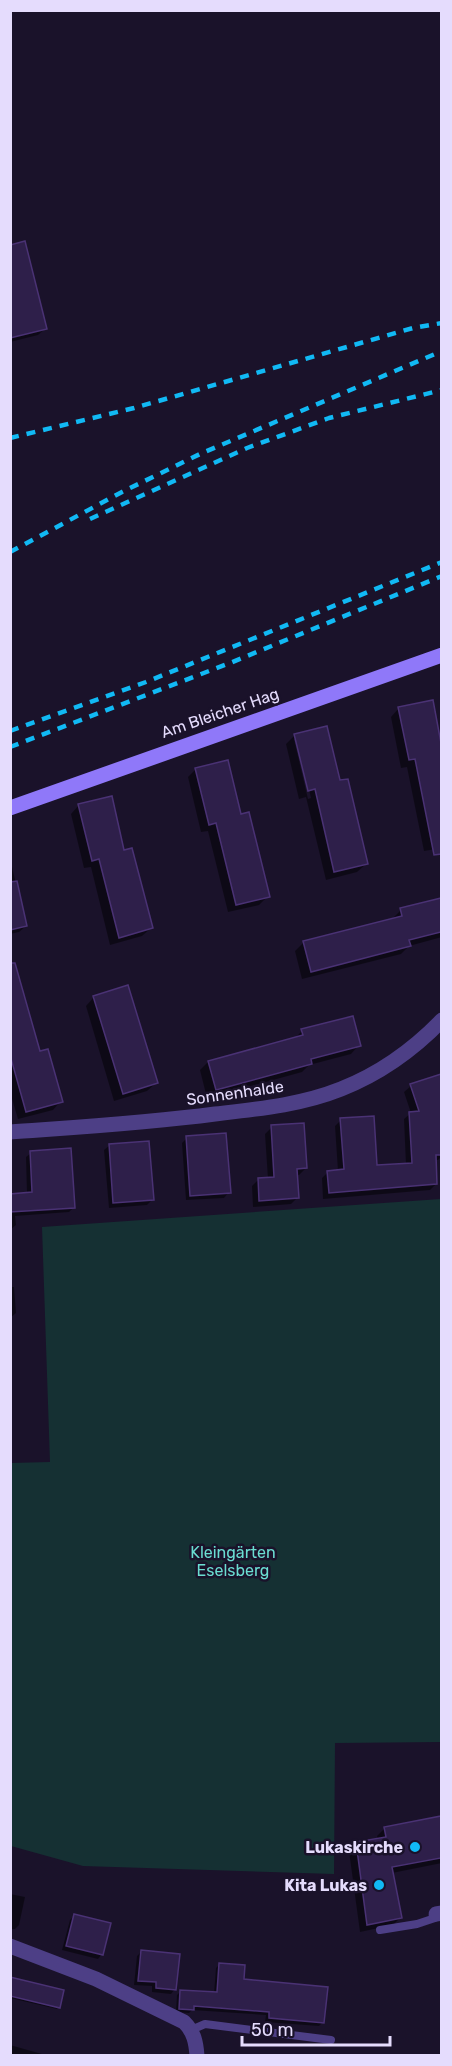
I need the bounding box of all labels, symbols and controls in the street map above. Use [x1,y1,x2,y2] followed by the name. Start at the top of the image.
[159,684,281,742] street label: Am Bleicher Hag
[185,1077,285,1109] street label: Sonnenhalde
[190,1543,276,1580] park label: Kleingärten Eselsberg
[305,1838,403,1857] place label: Lukaskirche
[408,1840,422,1854] marker: Lukaskirche
[284,1876,367,1895] place label: Kita Lukas
[372,1878,386,1892] marker: Kita Lukas
[242,2009,390,2047] scale bar
[251,2019,294,2041] text: 50 m

